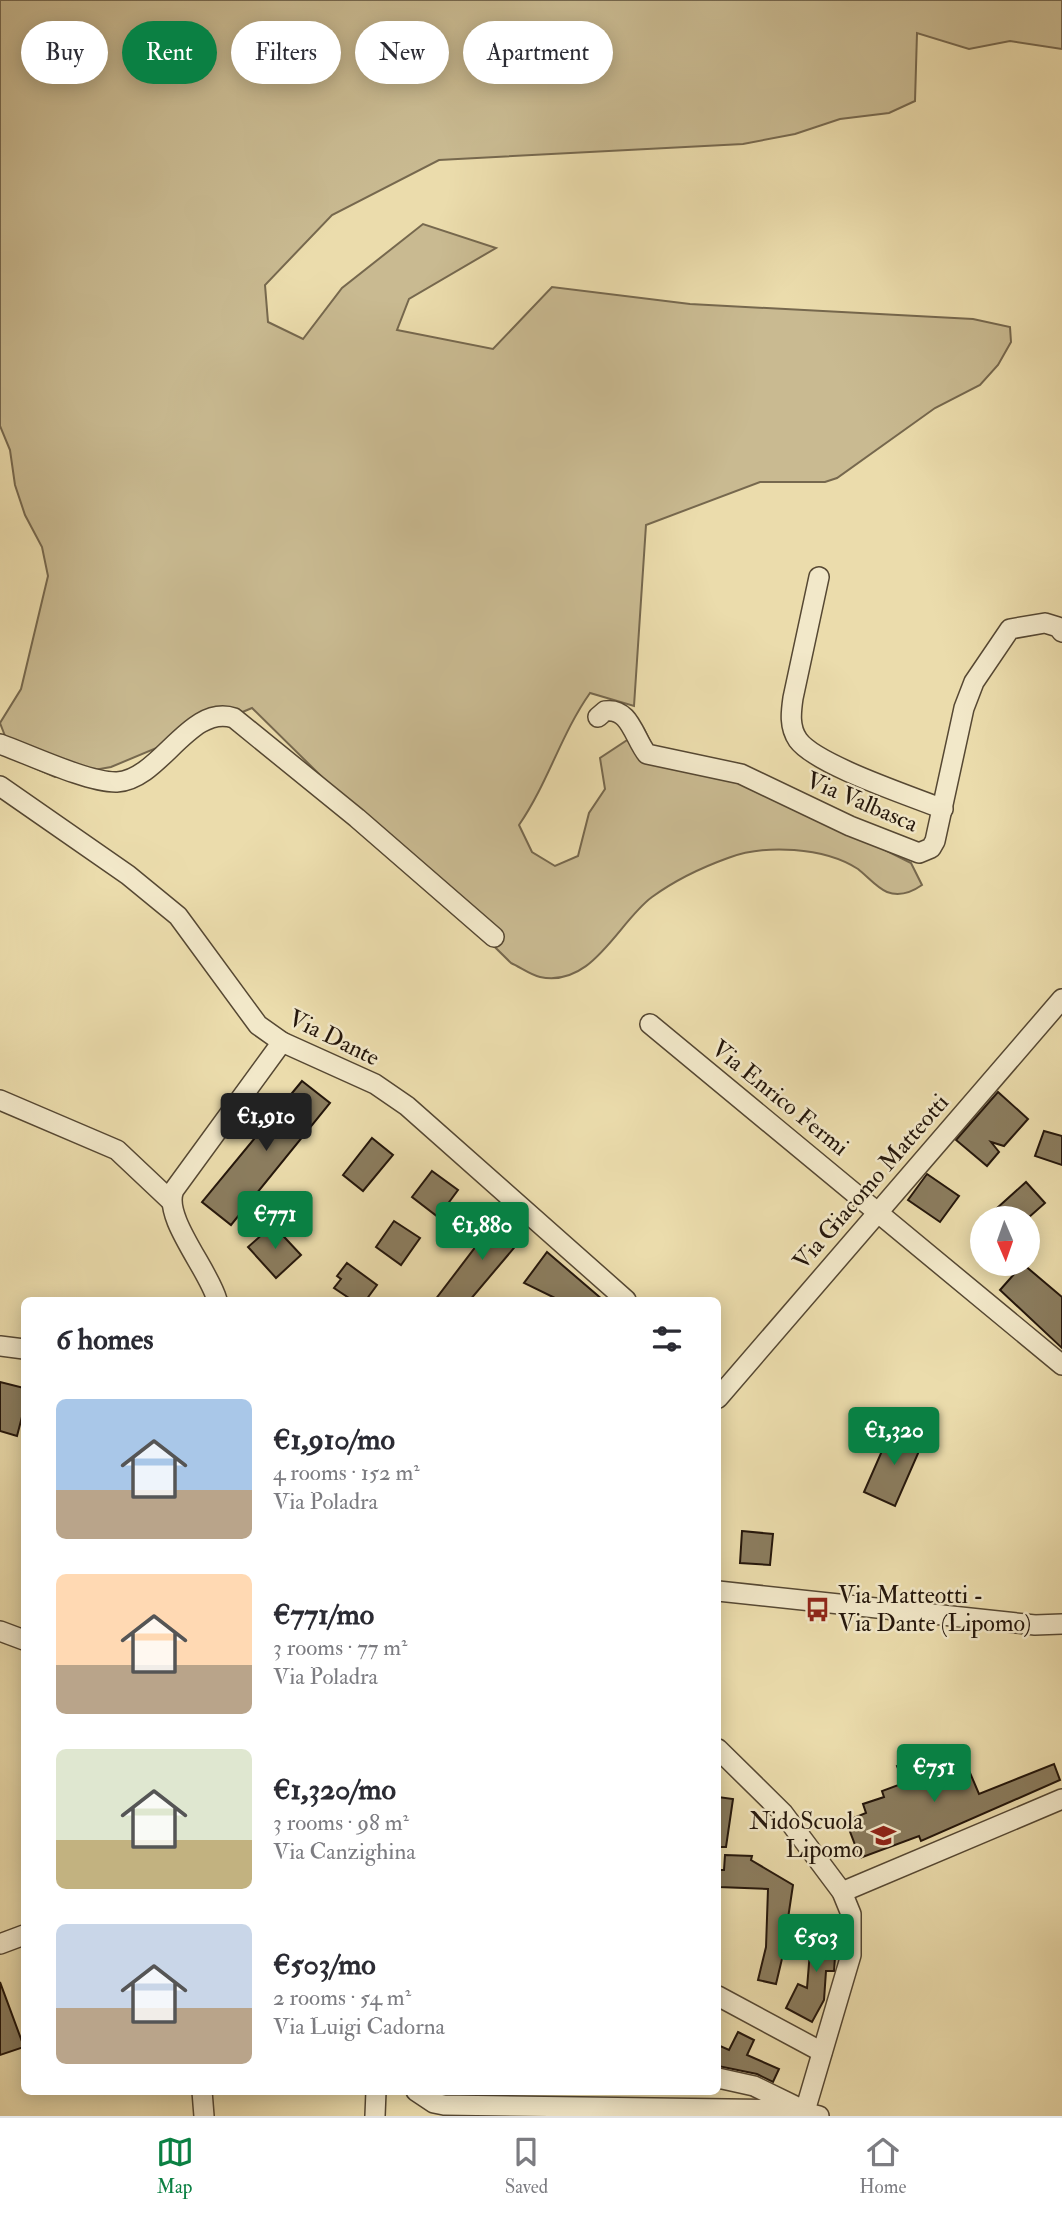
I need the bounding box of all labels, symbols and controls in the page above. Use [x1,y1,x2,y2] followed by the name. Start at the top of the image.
[21,21,108,84] chip: Buy
[122,21,217,84] chip: Rent
[231,21,341,84] chip: Filters
[355,21,449,84] chip: New
[463,21,613,84] chip: Apartment
[801,765,924,840] street label: Via Valbasca
[283,1003,385,1073] street label: Via Dante
[705,1033,855,1163] street label: Via Enrico Fermi
[786,1088,956,1276] street label: Via Giacomo Matteotti
[209,1094,323,1153] pin: €1,910
[237,1101,295,1130] text: €1,910
[234,1192,316,1251] pin: €771
[254,1199,296,1228] text: €771
[425,1202,539,1262] pin: €1,880
[970,1206,1040,1276] north arrow
[970,1206,1040,1276] map controls
[452,1210,512,1239] text: €1,880
[648,1320,686,1358] icon: filters
[56,1321,154,1358] text: 6 homes
[837,1408,951,1467] pin: €1,320
[864,1415,924,1444] text: €1,320
[273,1421,395,1458] text: €1,910/mo
[112,1427,196,1511] icon: home
[273,1458,420,1487] text: 4 rooms · 152 m²
[273,1487,378,1516] text: Via Poladra
[838,1580,1031,1639] place label: Via Matteotti - Via Dante (Lipomo)
[804,1595,832,1623] bus stop icon: Via Matteotti - Via Dante (Lipomo)
[273,1596,374,1633] text: €771/mo
[112,1602,196,1686] icon: home
[273,1633,408,1662] text: 3 rooms · 77 m²
[273,1662,378,1691] text: Via Poladra
[893,1744,975,1804] pin: €751
[913,1752,955,1781] text: €751
[273,1771,396,1808] text: €1,320/mo
[112,1777,196,1861] icon: home
[749,1806,864,1865] place label: NidoScuola Lipomo
[273,1808,409,1837] text: 3 rooms · 98 m²
[869,1821,897,1849] school or university icon: NidoScuola Lipomo
[273,1837,416,1866] text: Via Canzighina
[775,1914,857,1974] pin: €503
[794,1922,838,1951] text: €503
[273,1946,376,1983] text: €503/mo
[112,1952,196,2036] icon: home
[273,1983,411,2012] text: 2 rooms · 54 m²
[273,2012,445,2041] text: Via Luigi Cadorna
[156,2133,194,2199] tab: Map
[505,2133,548,2199] tab: Saved
[859,2133,906,2199] tab: Home

